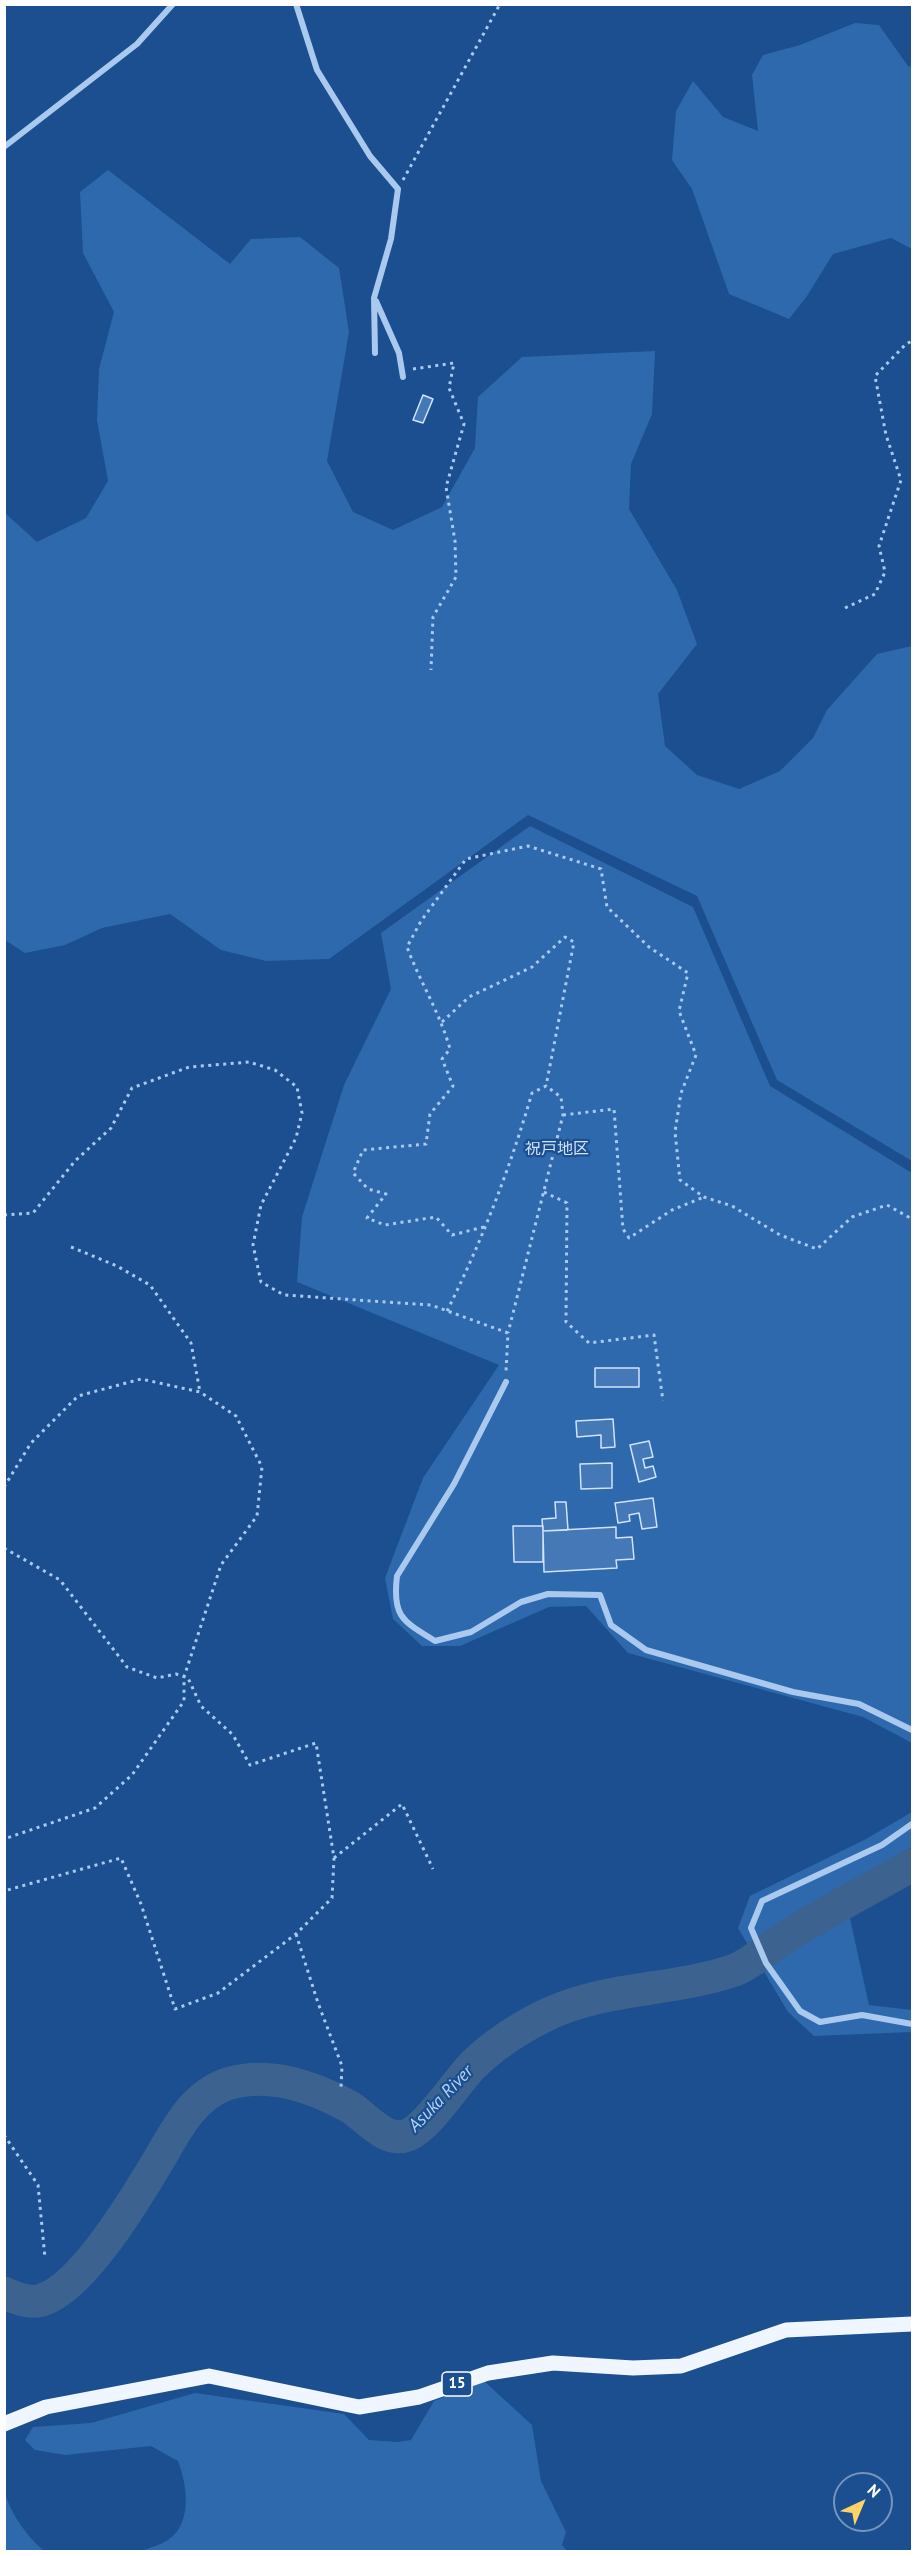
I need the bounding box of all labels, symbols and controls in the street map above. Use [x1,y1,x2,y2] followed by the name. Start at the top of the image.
[525,1139,589,1159] park label: 祝戸地区
[404,2061,478,2137] water label: Asuka River
[442,2372,472,2396] road number: 15
[833,2472,893,2532] north arrow
[863,2480,885,2501] text: N

